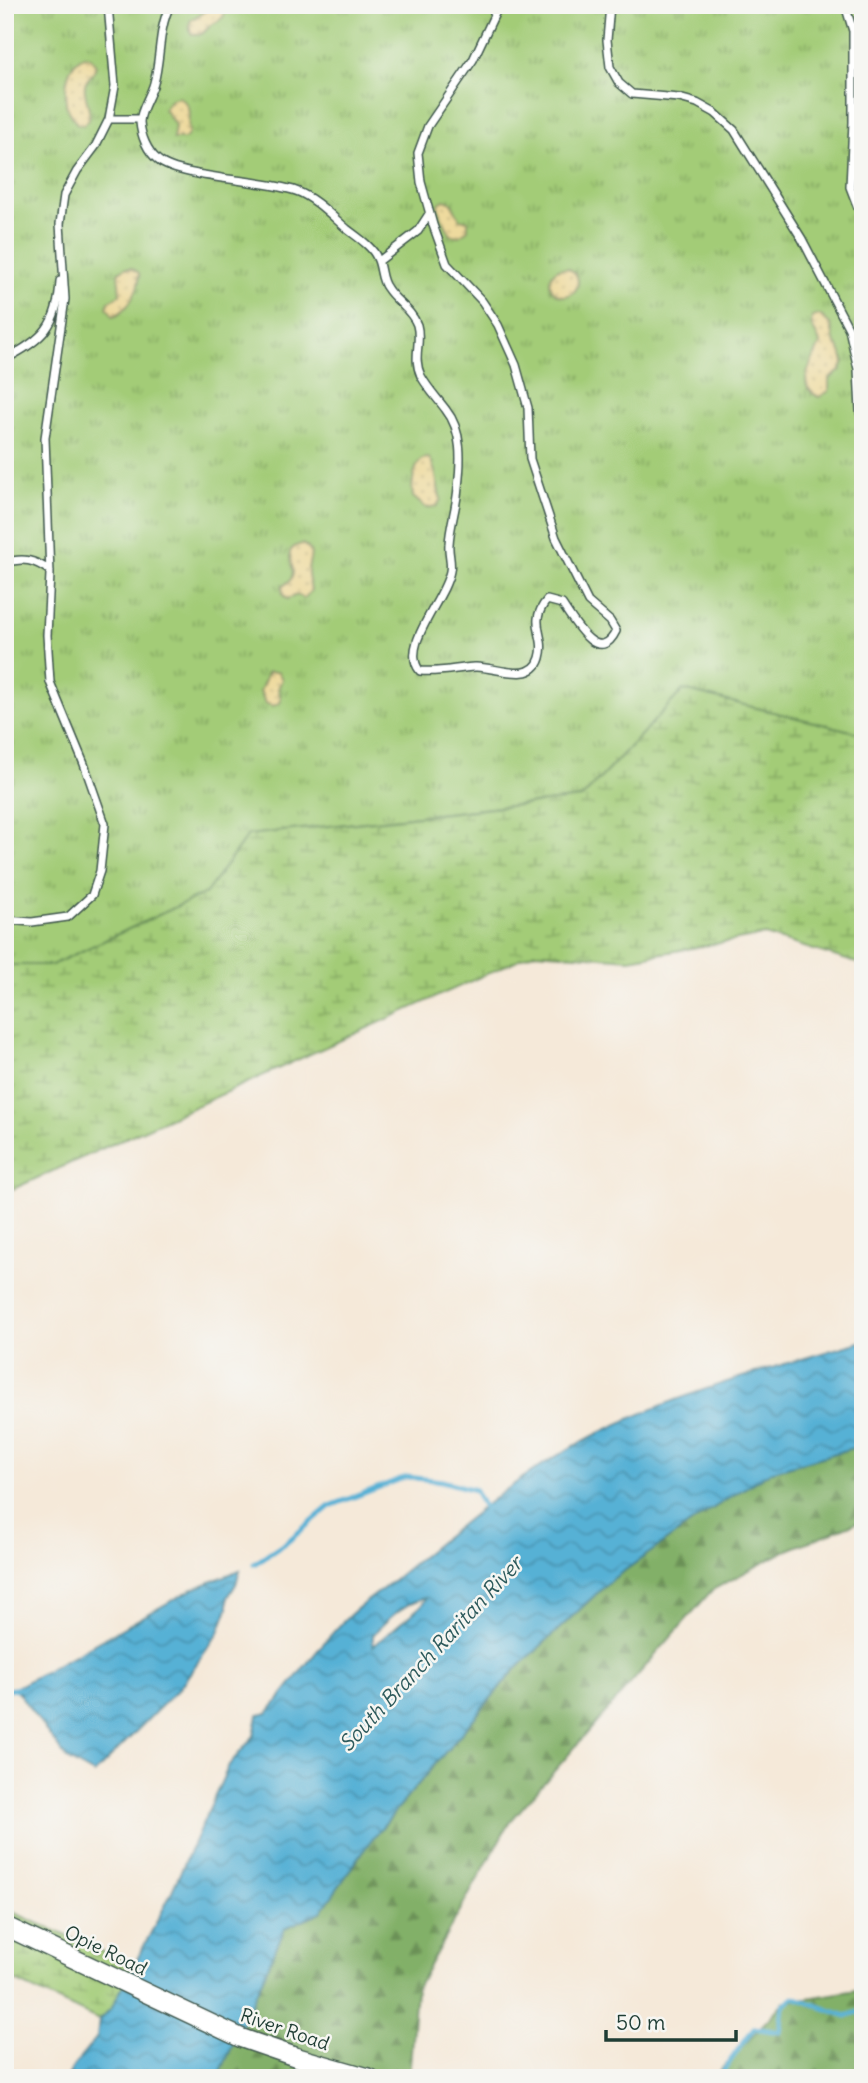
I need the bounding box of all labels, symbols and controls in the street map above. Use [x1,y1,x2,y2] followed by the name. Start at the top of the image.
[333,1549,530,1757] water label: South Branch Raritan River
[61,1920,151,1980] street label: Opie Road
[606,1999,735,2043] scale bar
[237,2003,333,2055] street label: River Road
[616,2009,665,2036] text: 50 m

